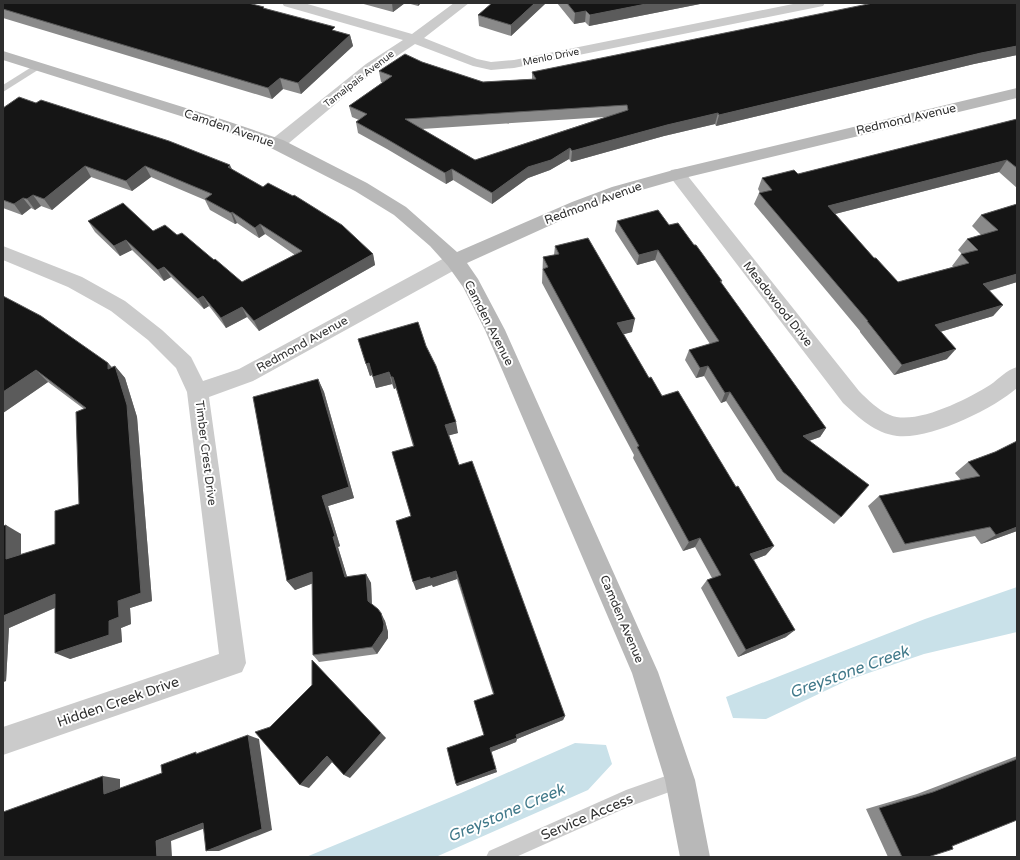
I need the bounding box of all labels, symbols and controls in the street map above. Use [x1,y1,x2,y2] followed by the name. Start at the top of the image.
[522,46,580,68] street label: Menlo Drive
[321,48,397,110] street label: Tamalpais Avenue
[855,101,958,137] street label: Redmond Avenue
[182,106,276,150] street label: Camden Avenue
[543,179,644,227] street label: Redmond Avenue
[740,259,816,349] street label: Meadowood Drive
[461,278,517,368] street label: Camden Avenue
[254,313,350,375] street label: Redmond Avenue
[193,400,219,507] street label: Timber Crest Drive
[597,573,647,665] street label: Camden Avenue
[787,641,913,703] water label: Greystone Creek
[55,673,181,731] street label: Hidden Creek Drive
[444,779,569,847] water label: Greystone Creek
[538,790,636,844] street label: Service Access

